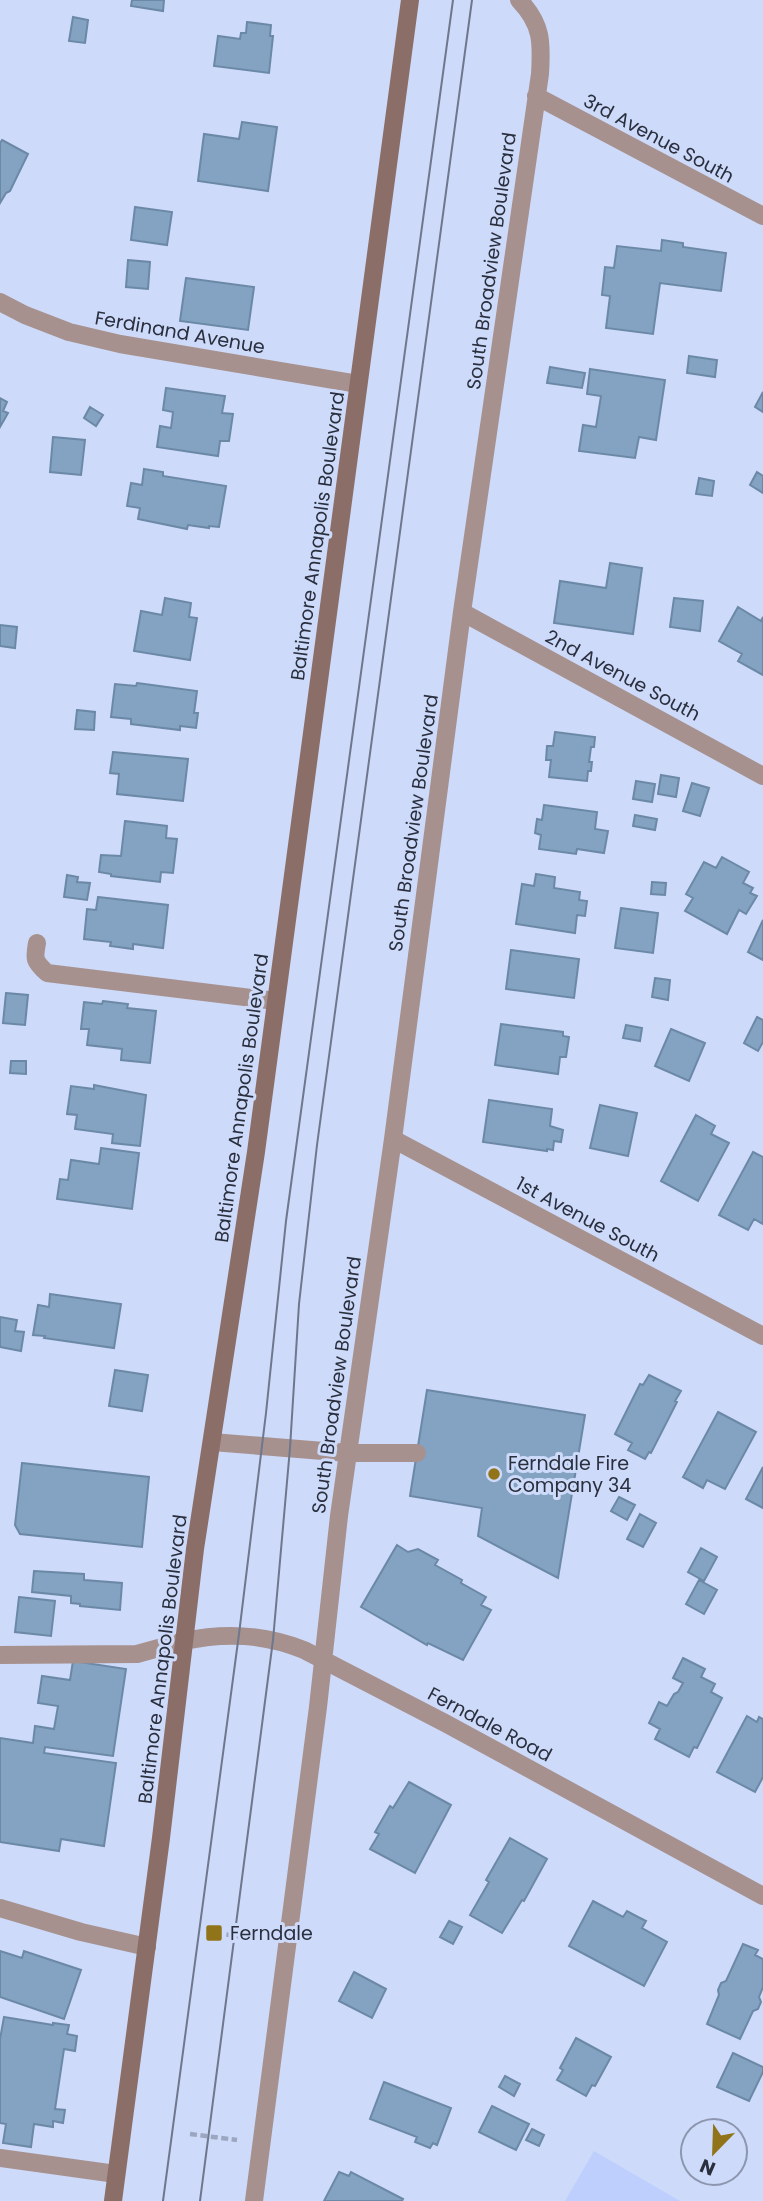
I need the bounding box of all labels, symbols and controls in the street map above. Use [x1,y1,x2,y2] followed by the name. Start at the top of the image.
[579,87,739,190] street label: 3rd Avenue South
[460,131,523,392] street label: South Broadview Boulevard
[93,304,267,361] street label: Ferdinand Avenue
[284,390,351,682] street label: Baltimore Annapolis Boulevard
[541,623,705,728] street label: 2nd Avenue South
[382,693,445,954] street label: South Broadview Boulevard
[208,952,275,1244] street label: Baltimore Annapolis Boulevard
[511,1170,664,1269] street label: 1st Avenue South
[305,1255,368,1516] street label: South Broadview Boulevard
[508,1450,631,1499] place label: Ferndale Fire Company 34
[486,1466,502,1482] marker: Ferndale Fire Company 34
[131,1513,194,1805] street label: Baltimore Annapolis Boulevard
[423,1680,557,1769] street label: Ferndale Road
[230,1920,313,1947] place label: Ferndale
[204,1923,224,1943] marker: Ferndale
[679,2117,749,2187] north arrow
[696,2152,719,2182] text: N

